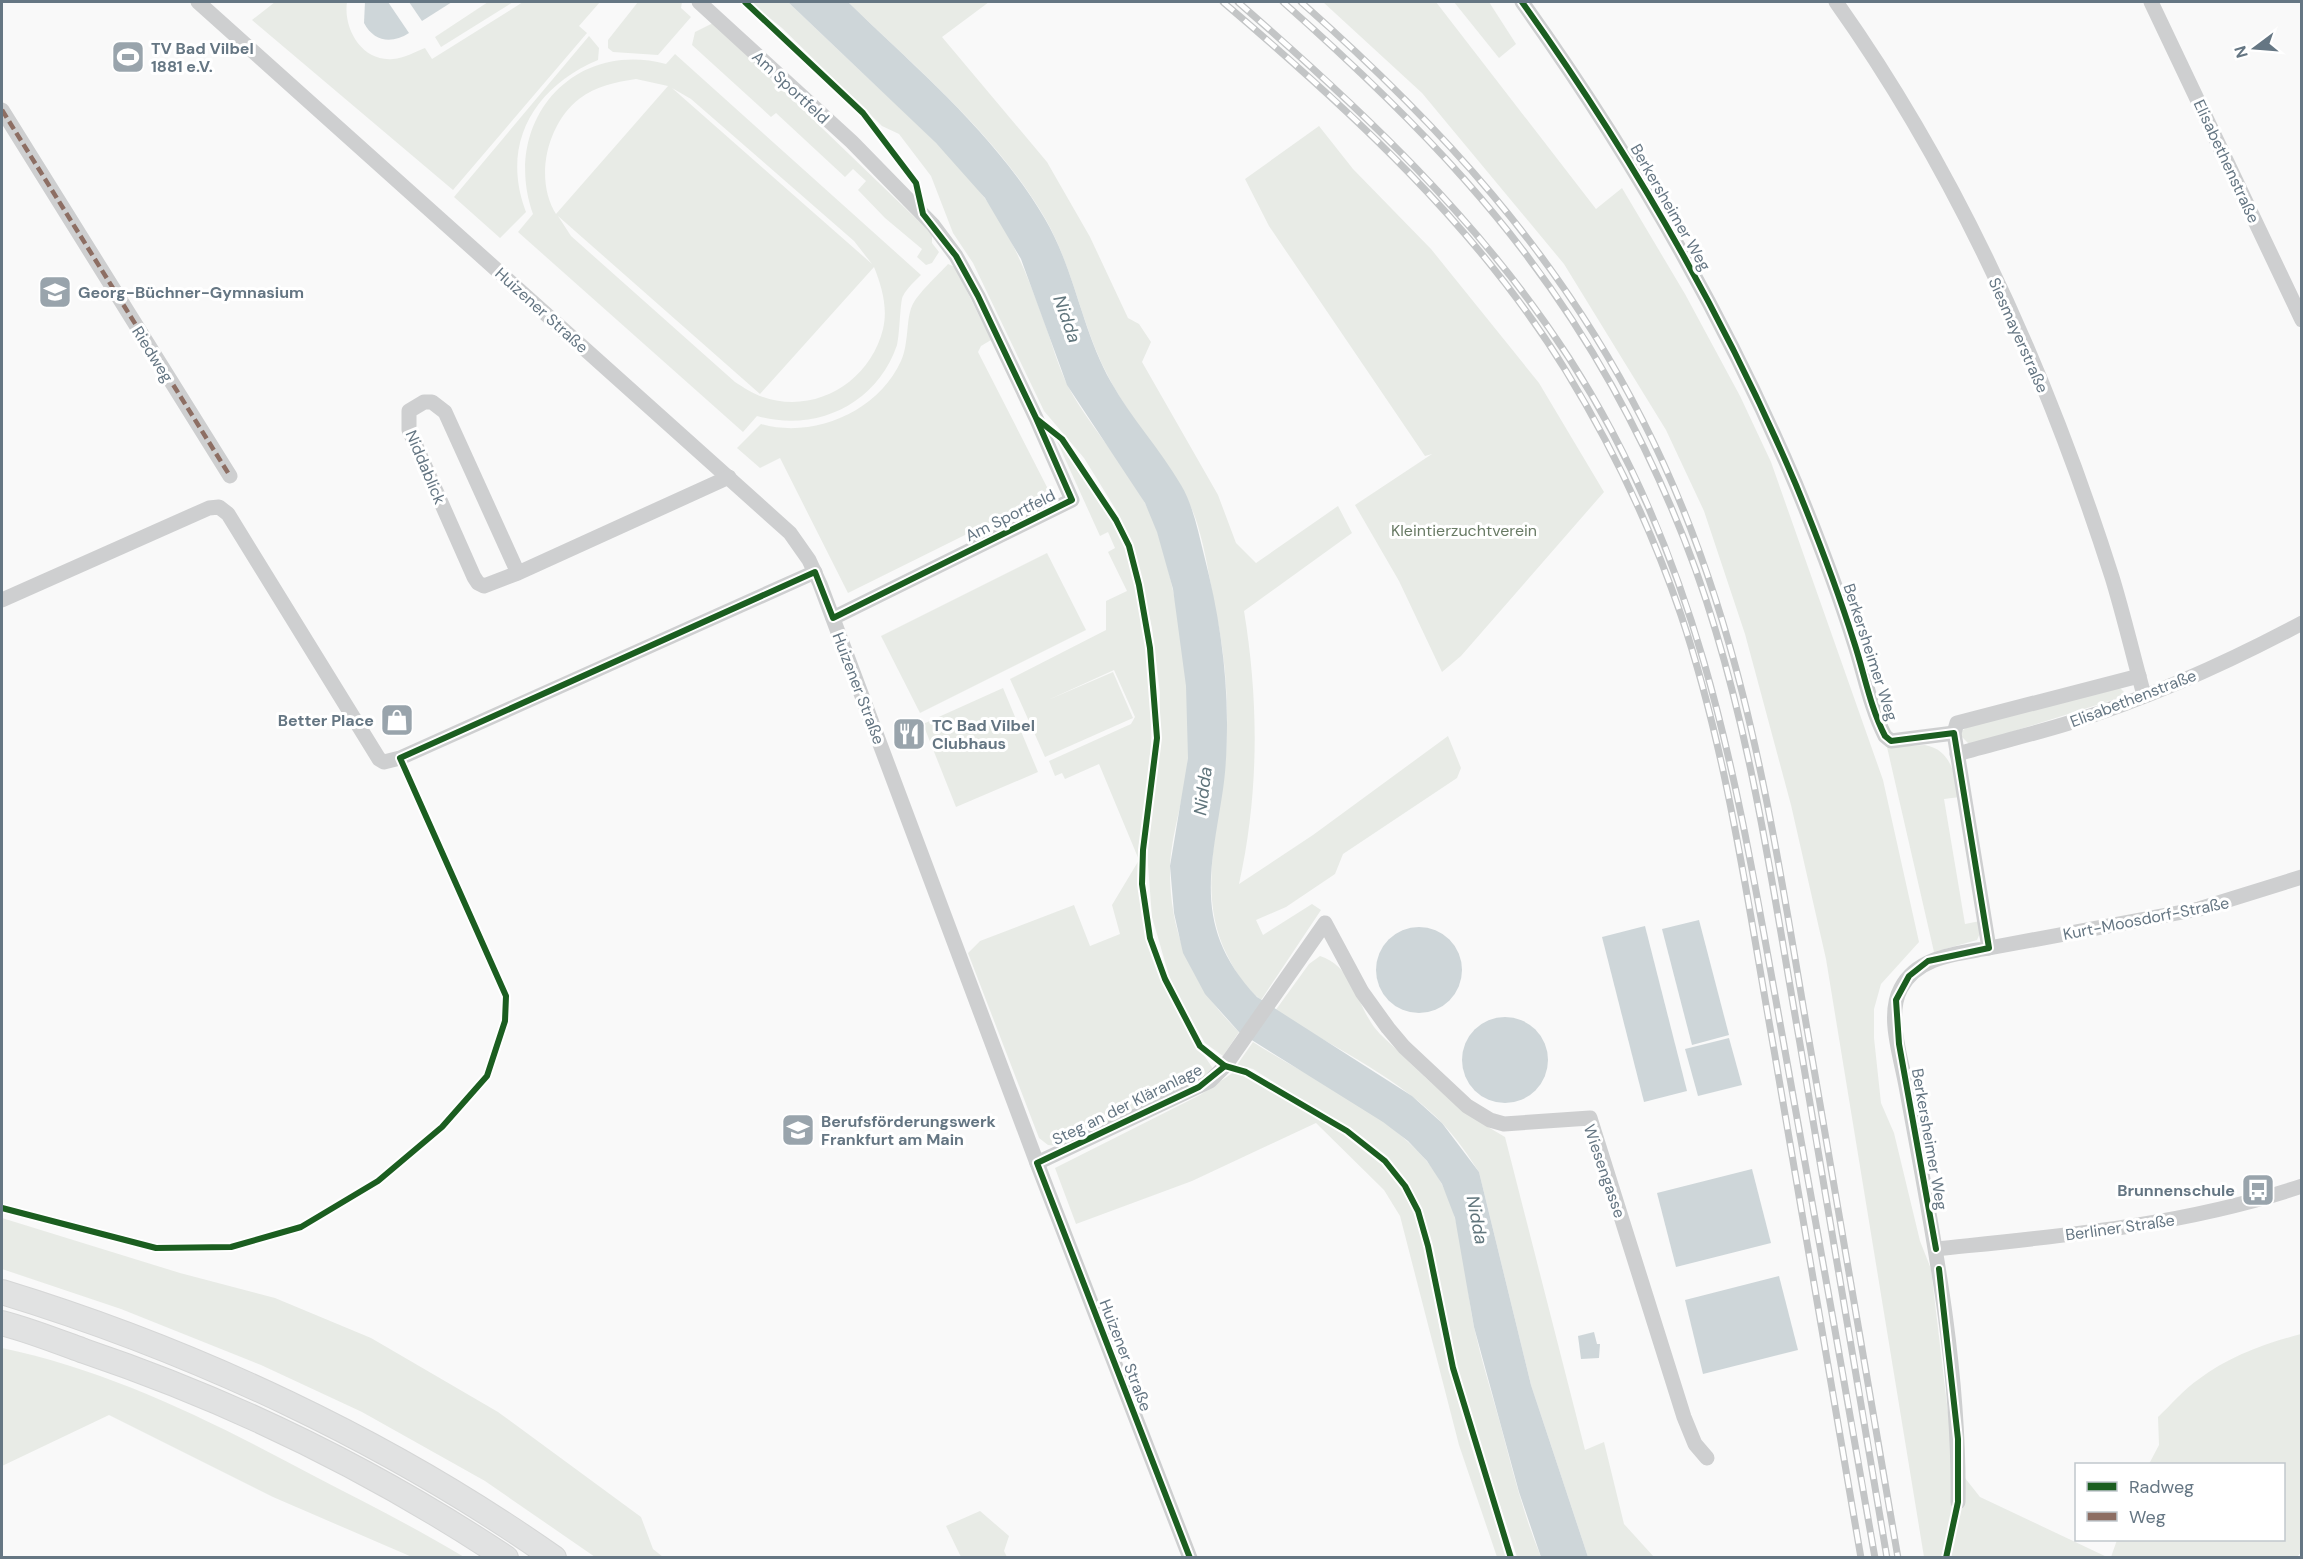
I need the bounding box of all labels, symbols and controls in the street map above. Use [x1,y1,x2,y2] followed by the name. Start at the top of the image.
[2225,18,2285,78] north arrow
[151,38,254,77] place label: TV Bad Vilbel 1881 e.V.
[110,39,146,75] sports icon: TV Bad Vilbel 1881 e.V.
[2229,43,2253,61] text: N
[748,46,834,128] street label: Am Sportfeld
[2189,96,2264,226] street label: Elisabethenstraße
[1626,140,1716,275] street label: Berkersheimer Weg
[491,263,593,358] street label: Huizener Straße
[37,274,73,310] school or university icon: Georg-Büchner-Gymnasium
[1984,274,2053,396] street label: Siesmayerstraße
[78,282,304,303] place label: Georg-Büchner-Gymnasium
[1047,292,1087,346] water label: Nidda
[127,322,178,386] street label: Riedweg
[401,427,451,507] street label: Niddablick
[962,485,1059,546] street label: Am Sportfeld
[1391,520,1537,541] park label: Kleintierzuchtverein
[1838,581,1903,724] street label: Berkersheimer Weg
[828,629,890,747] street label: Huizener Straße
[2067,665,2199,732] street label: Elisabethenstraße
[379,702,415,738] shop icon: Better Place
[278,710,374,731] place label: Better Place
[932,715,1035,754] place label: TC Bad Vilbel Clubhaus
[891,716,927,752] restaurant icon: TC Bad Vilbel Clubhaus
[1188,765,1218,817] water label: Nidda
[2061,892,2231,945] street label: Kurt-Moosdorf-Straße
[1049,1059,1206,1150] street label: Steg an der Kläranlage
[1907,1067,1952,1212] street label: Berkersheimer Weg
[821,1111,996,1150] place label: Berufsförderungswerk Frankfurt am Main
[780,1112,816,1148] school or university icon: Berufsförderungswerk Frankfurt am Main
[1579,1122,1630,1221] street label: Wiesengasse
[2240,1172,2276,1208] bus stop icon: Brunnenschule
[2117,1180,2235,1201] place label: Brunnenschule
[1461,1194,1493,1246] water label: Nidda
[2064,1209,2176,1246] street label: Berliner Straße
[1095,1296,1157,1414] street label: Huizener Straße
[2075,1463,2285,1541] legend
[2129,1475,2194,1499] text: Radweg
[2129,1505,2166,1529] text: Weg

